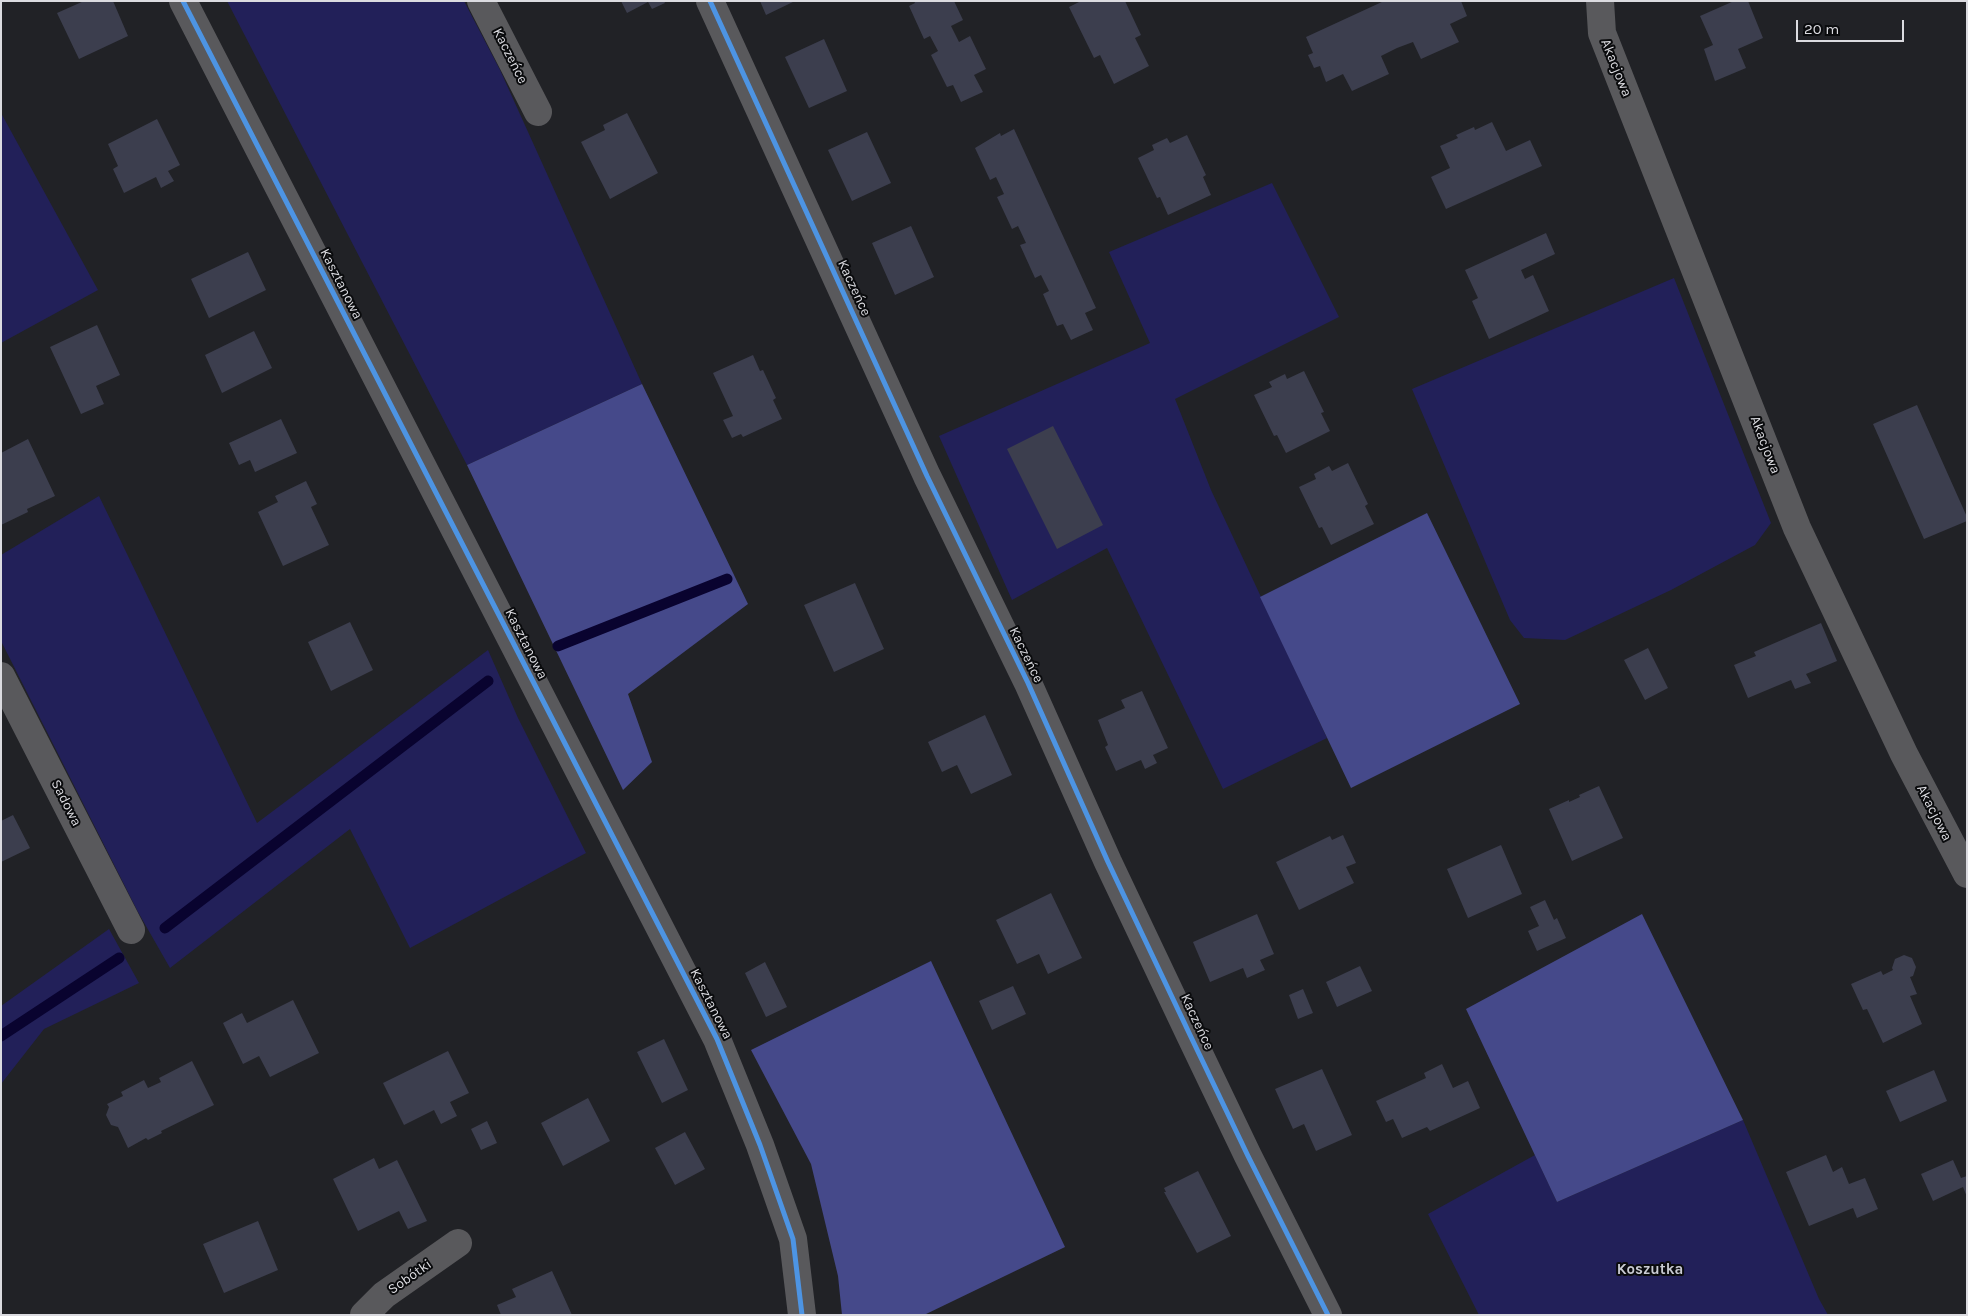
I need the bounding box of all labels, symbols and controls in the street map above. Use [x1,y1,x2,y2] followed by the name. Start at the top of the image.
[1798,10,1906,42] scale bar
[1804,20,1839,38] text: 20 m
[489,25,531,87] street label: Kaczeńce
[1597,37,1635,99] street label: Akacjowa
[316,246,366,322] street label: Kasztanowa
[834,257,874,319] street label: Kaczeńce
[1746,414,1784,476] street label: Akacjowa
[501,606,551,682] street label: Kasztanowa
[1005,624,1047,686] street label: Kaczeńce
[47,777,85,829] street label: Sadowa
[1913,782,1955,844] street label: Akacjowa
[686,966,736,1042] street label: Kasztanowa
[1177,991,1217,1053] street label: Kaczeńce
[385,1256,435,1298] street label: Sobótki
[1617,1261,1683,1279] district label: Koszutka

